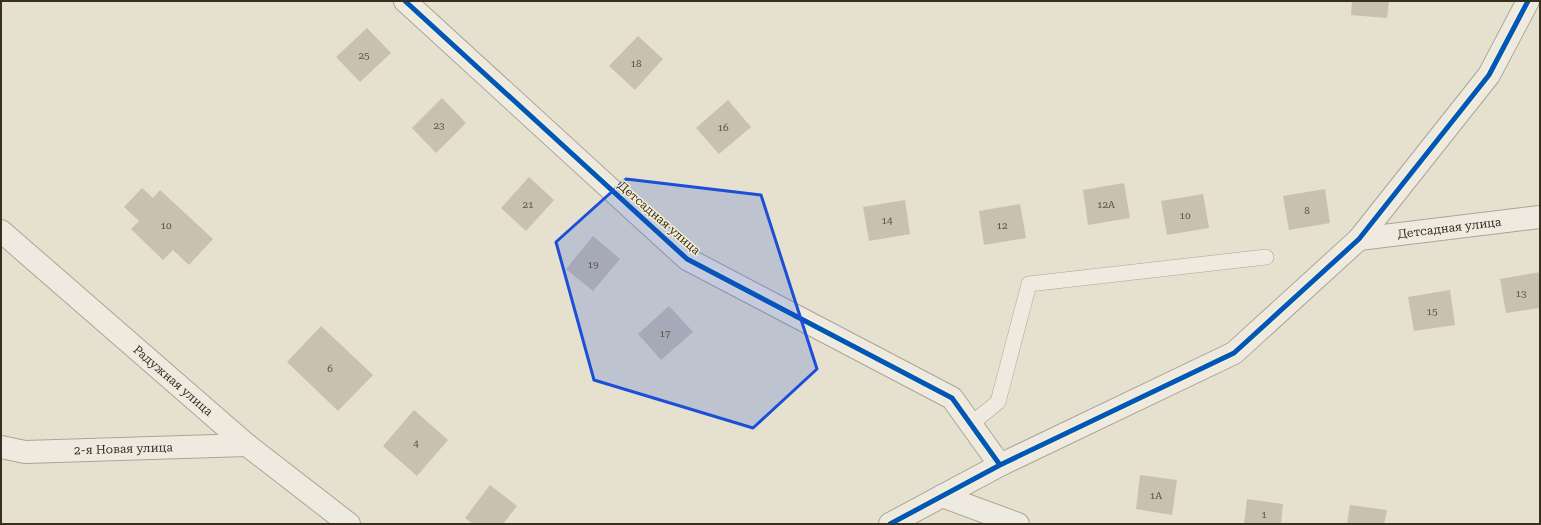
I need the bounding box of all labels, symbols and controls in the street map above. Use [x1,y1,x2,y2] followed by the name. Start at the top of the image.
[358,50,370,61] house number: 25
[630,58,642,69] house number: 18
[433,120,445,131] house number: 23
[717,122,729,133] house number: 16
[615,178,703,258] street label: Детсадная улица
[522,199,534,210] house number: 21
[1097,199,1115,210] house number: 12А
[1304,205,1310,216] house number: 8
[1179,210,1191,221] house number: 10
[881,215,893,226] house number: 14
[1397,215,1503,241] street label: Детсадная улица
[160,220,172,231] house number: 10
[996,220,1008,231] house number: 12
[587,259,599,270] house number: 19
[1515,288,1527,299] house number: 13
[1426,306,1438,317] house number: 15
[659,328,671,339] house number: 17
[131,342,216,419] street label: Радужная улица
[327,363,333,374] house number: 6
[413,438,419,449] house number: 4
[74,440,174,457] street label: 2-я Новая улица
[1150,490,1162,501] house number: 1А
[1261,509,1267,520] house number: 1

